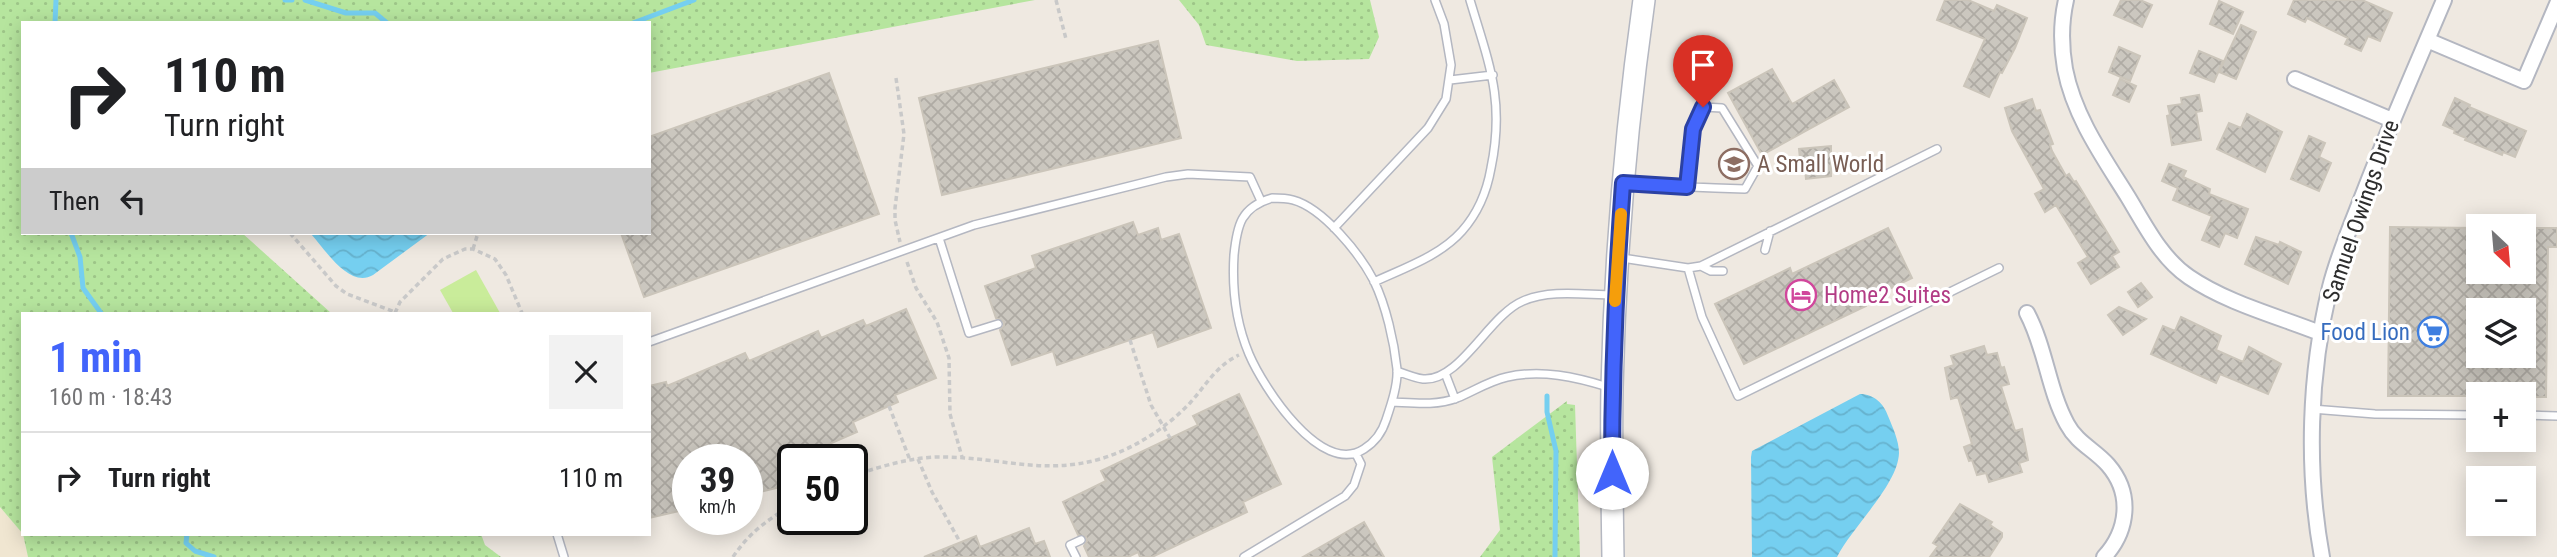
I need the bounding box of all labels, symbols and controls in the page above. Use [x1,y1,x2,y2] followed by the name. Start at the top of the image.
[1673,35,1733,107] pin
[1684,46,1722,84] icon: arrive
[164,47,286,104] text: 110 m
[49,49,140,140] icon: right
[164,106,285,144] text: Turn right
[2317,116,2405,306] street label: Samuel Owings Drive
[1717,147,1751,181] school or university icon: A Small World
[1757,151,1884,178] place label: A Small World
[114,182,152,220] icon: left
[49,186,100,216] text: Then
[2466,214,2536,284] north arrow
[2466,214,2536,536] map controls
[1784,278,1818,312] hotel icon: Home2 Suites
[1824,282,1951,309] place label: Home2 Suites
[2466,298,2536,368] button: layers
[2416,315,2450,349] supermarket icon: Food Lion
[2320,319,2410,346] place label: Food Lion
[49,333,142,382] text: 1 min
[549,335,623,409] button: close
[2466,382,2536,452] button: +
[49,384,173,411] text: 160 m · 18:43
[1575,436,1649,510] position arrow
[777,444,868,535] speed limit sign: 50
[49,459,87,497] icon: right
[700,460,735,501] text: 39
[108,463,210,493] text: Turn right
[559,463,623,493] text: 110 m
[2466,466,2536,536] button: −
[699,496,736,517] text: km/h

